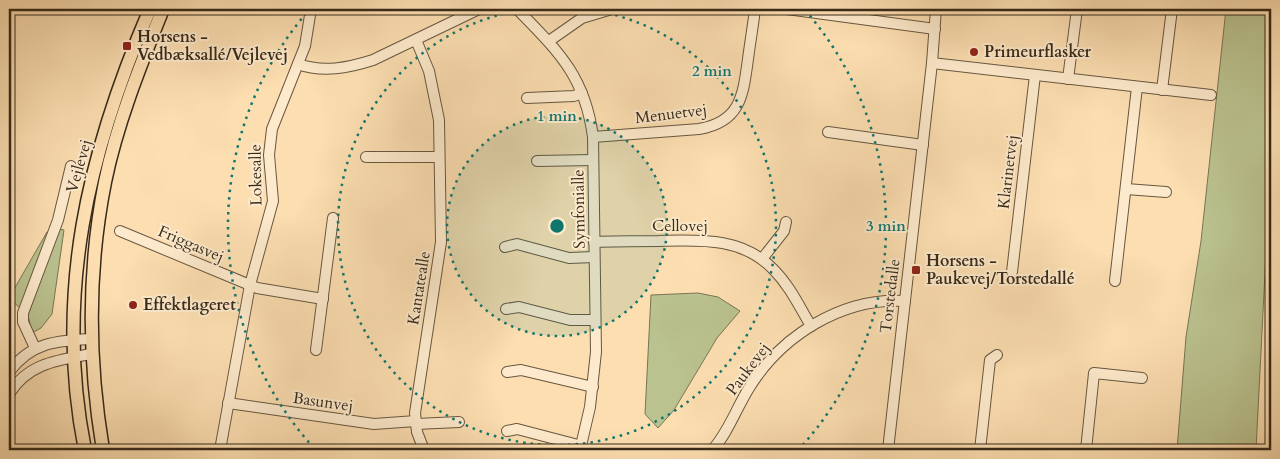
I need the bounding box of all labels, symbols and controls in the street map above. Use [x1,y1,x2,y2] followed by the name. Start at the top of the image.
[137,26,288,66] place label: Horsens - Vedbæksallé/Vejlevej
[121,40,133,52] marker: Horsens - Vedbæksallé/Vejlevej
[984,41,1092,63] place label: Primeurflasker
[968,46,980,58] marker: Primeurflasker
[692,61,732,81] text: 2 min
[634,99,708,129] street label: Menuetvej
[537,106,577,126] text: 1 min
[993,134,1023,210] street label: Klarinetvej
[61,137,97,195] street label: Vejlevej
[244,144,268,206] street label: Lokesalle
[567,169,591,249] street label: Symfonialle
[652,215,708,237] street label: Cellovej
[866,216,906,236] text: 3 min
[548,217,566,235] centre of rings
[155,220,227,268] street label: Friggasvej
[402,249,436,327] street label: Kantatealle
[926,250,1075,290] place label: Horsens - Paukevej/Torstedallé
[875,258,905,334] street label: Torstedalle
[910,264,922,276] marker: Horsens - Paukevej/Torstedallé
[143,294,236,316] place label: Effektlageret
[127,299,139,311] marker: Effektlageret
[721,338,775,400] street label: Paukevej
[291,387,355,417] street label: Basunvej

